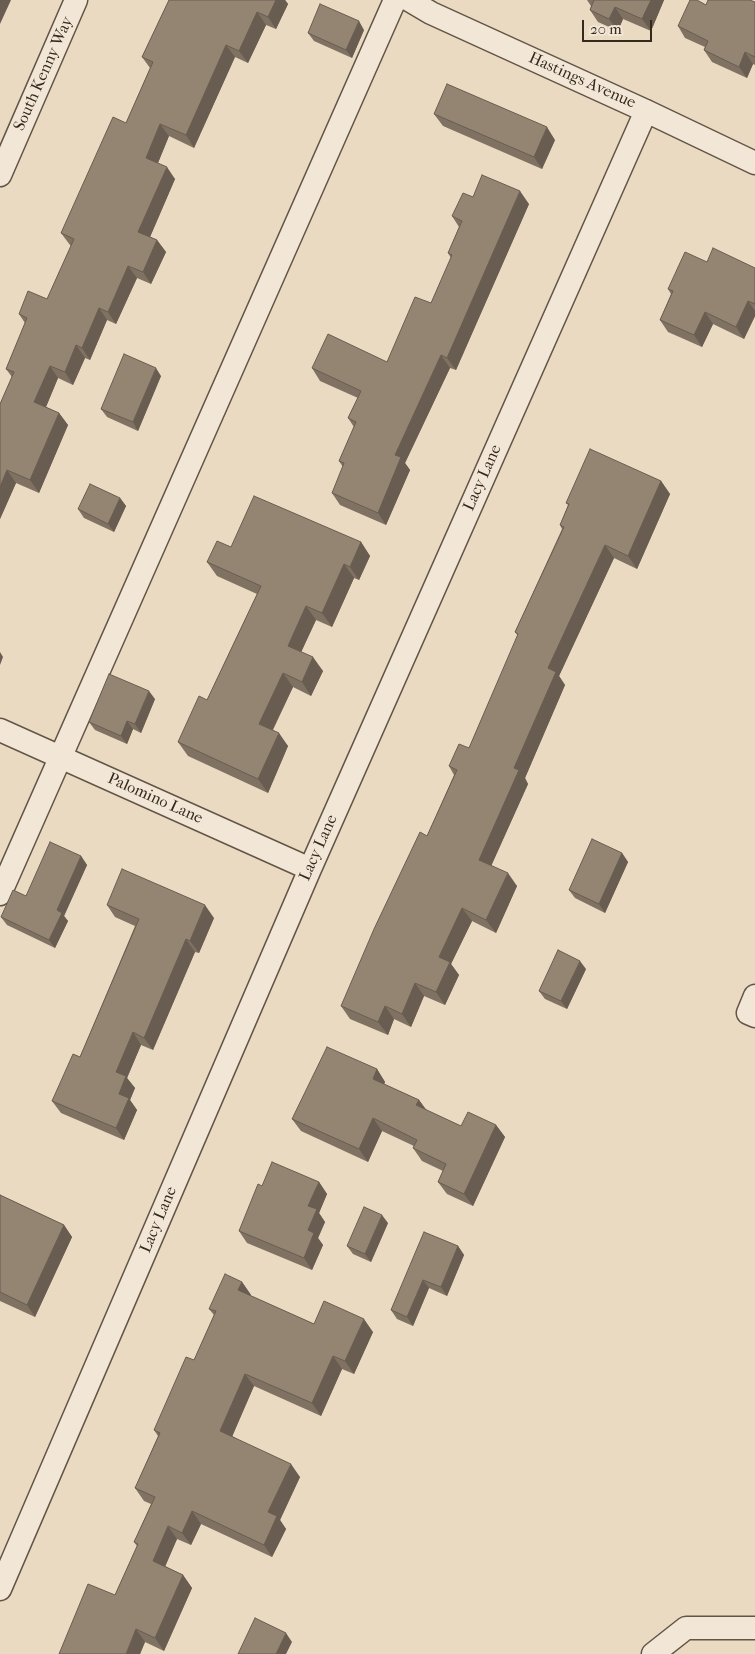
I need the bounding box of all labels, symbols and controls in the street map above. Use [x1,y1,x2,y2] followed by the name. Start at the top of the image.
[585,10,655,42] scale bar
[10,14,78,134] street label: South Kenny Way
[590,20,622,38] text: 20 m
[525,49,639,113] street label: Hastings Avenue
[460,442,506,514] street label: Lacy Lane
[104,769,206,829] street label: Palomino Lane
[296,812,342,884] street label: Lacy Lane
[136,1184,182,1256] street label: Lacy Lane

